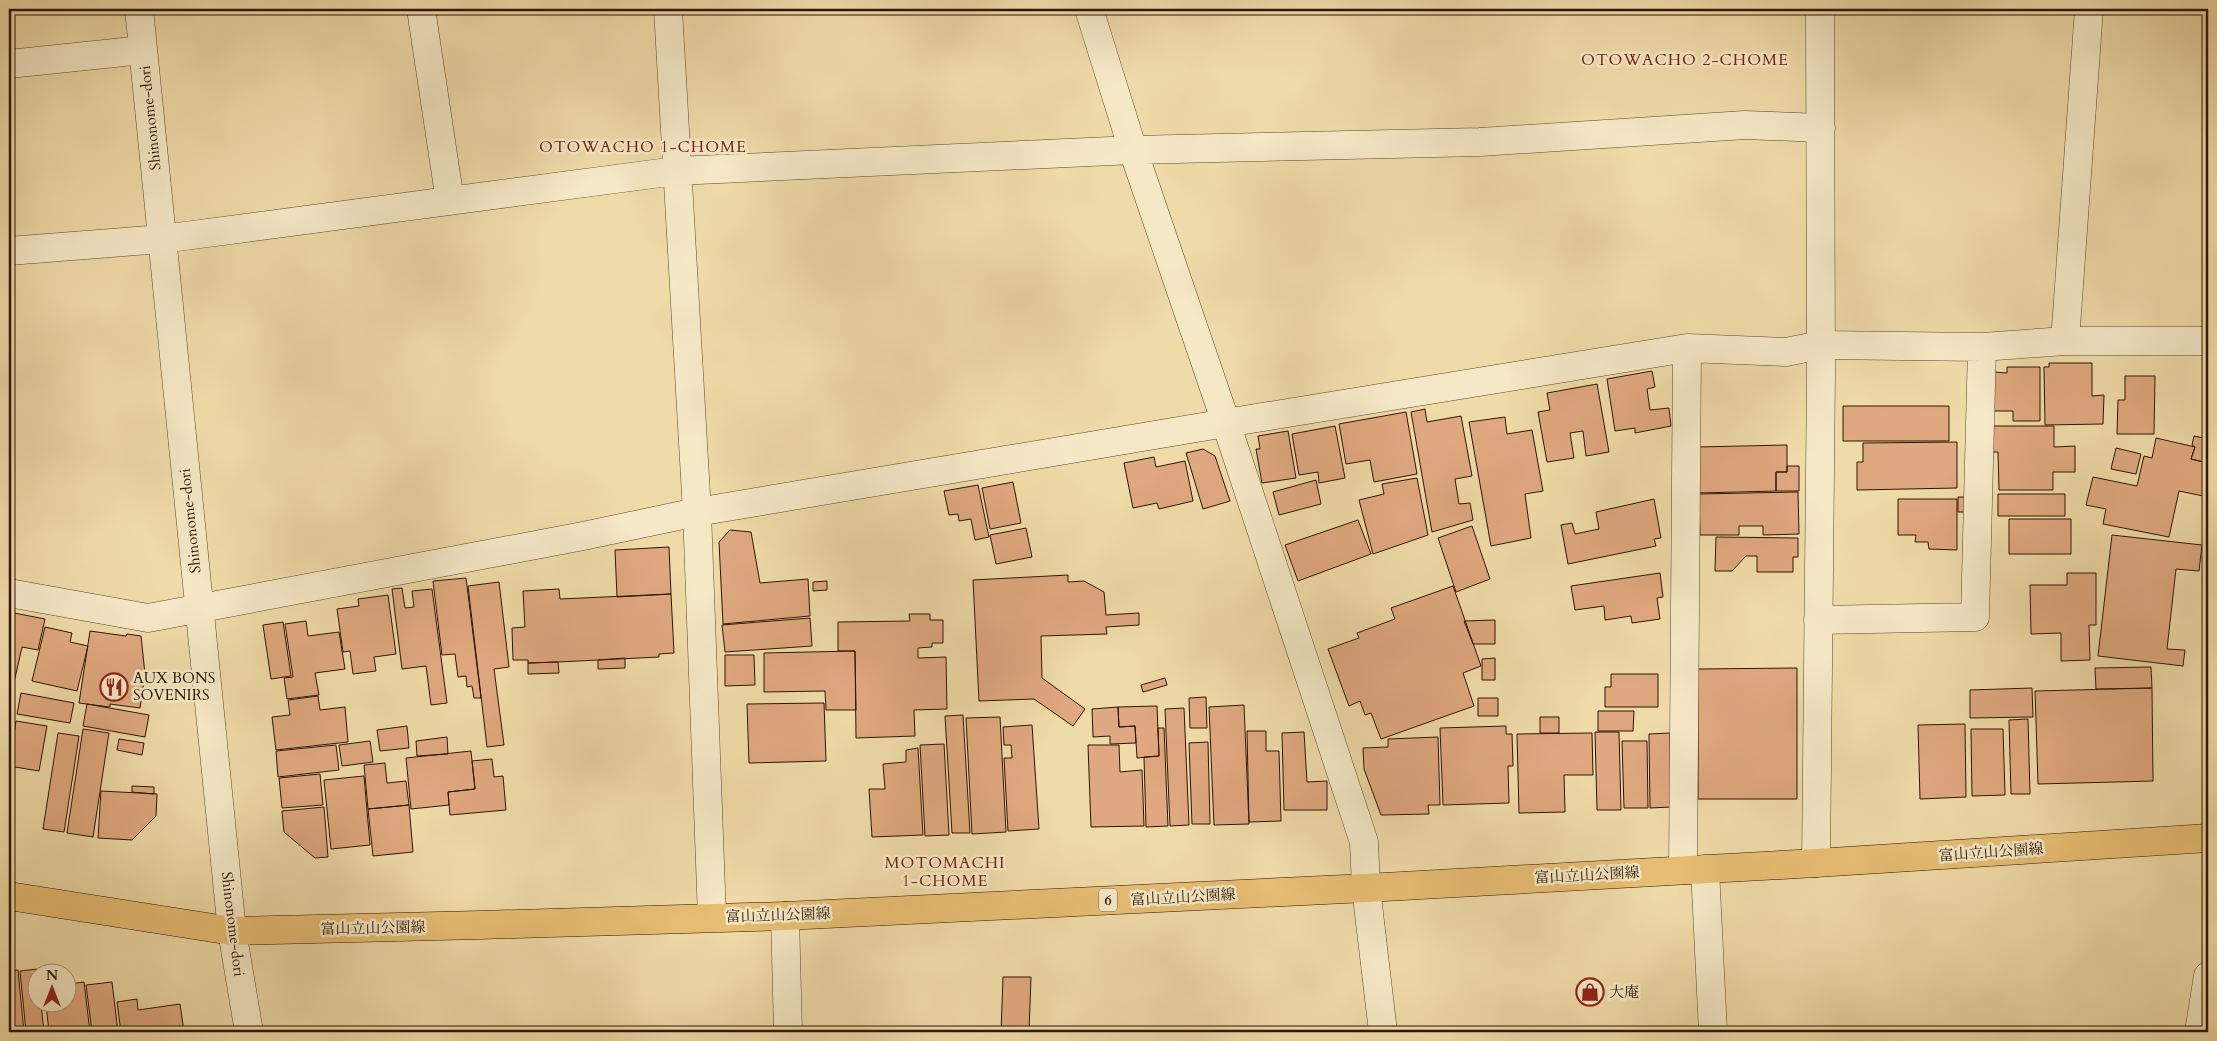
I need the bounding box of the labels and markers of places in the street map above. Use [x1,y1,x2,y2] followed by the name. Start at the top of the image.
[133,668,215,705] place label: AUX BONS SOVENIRS
[99,672,129,702] restaurant icon: AUX BONS SOVENIRS
[1575,977,1605,1007] shop icon: 大庵
[1609,982,1639,1002] place label: 大庵

